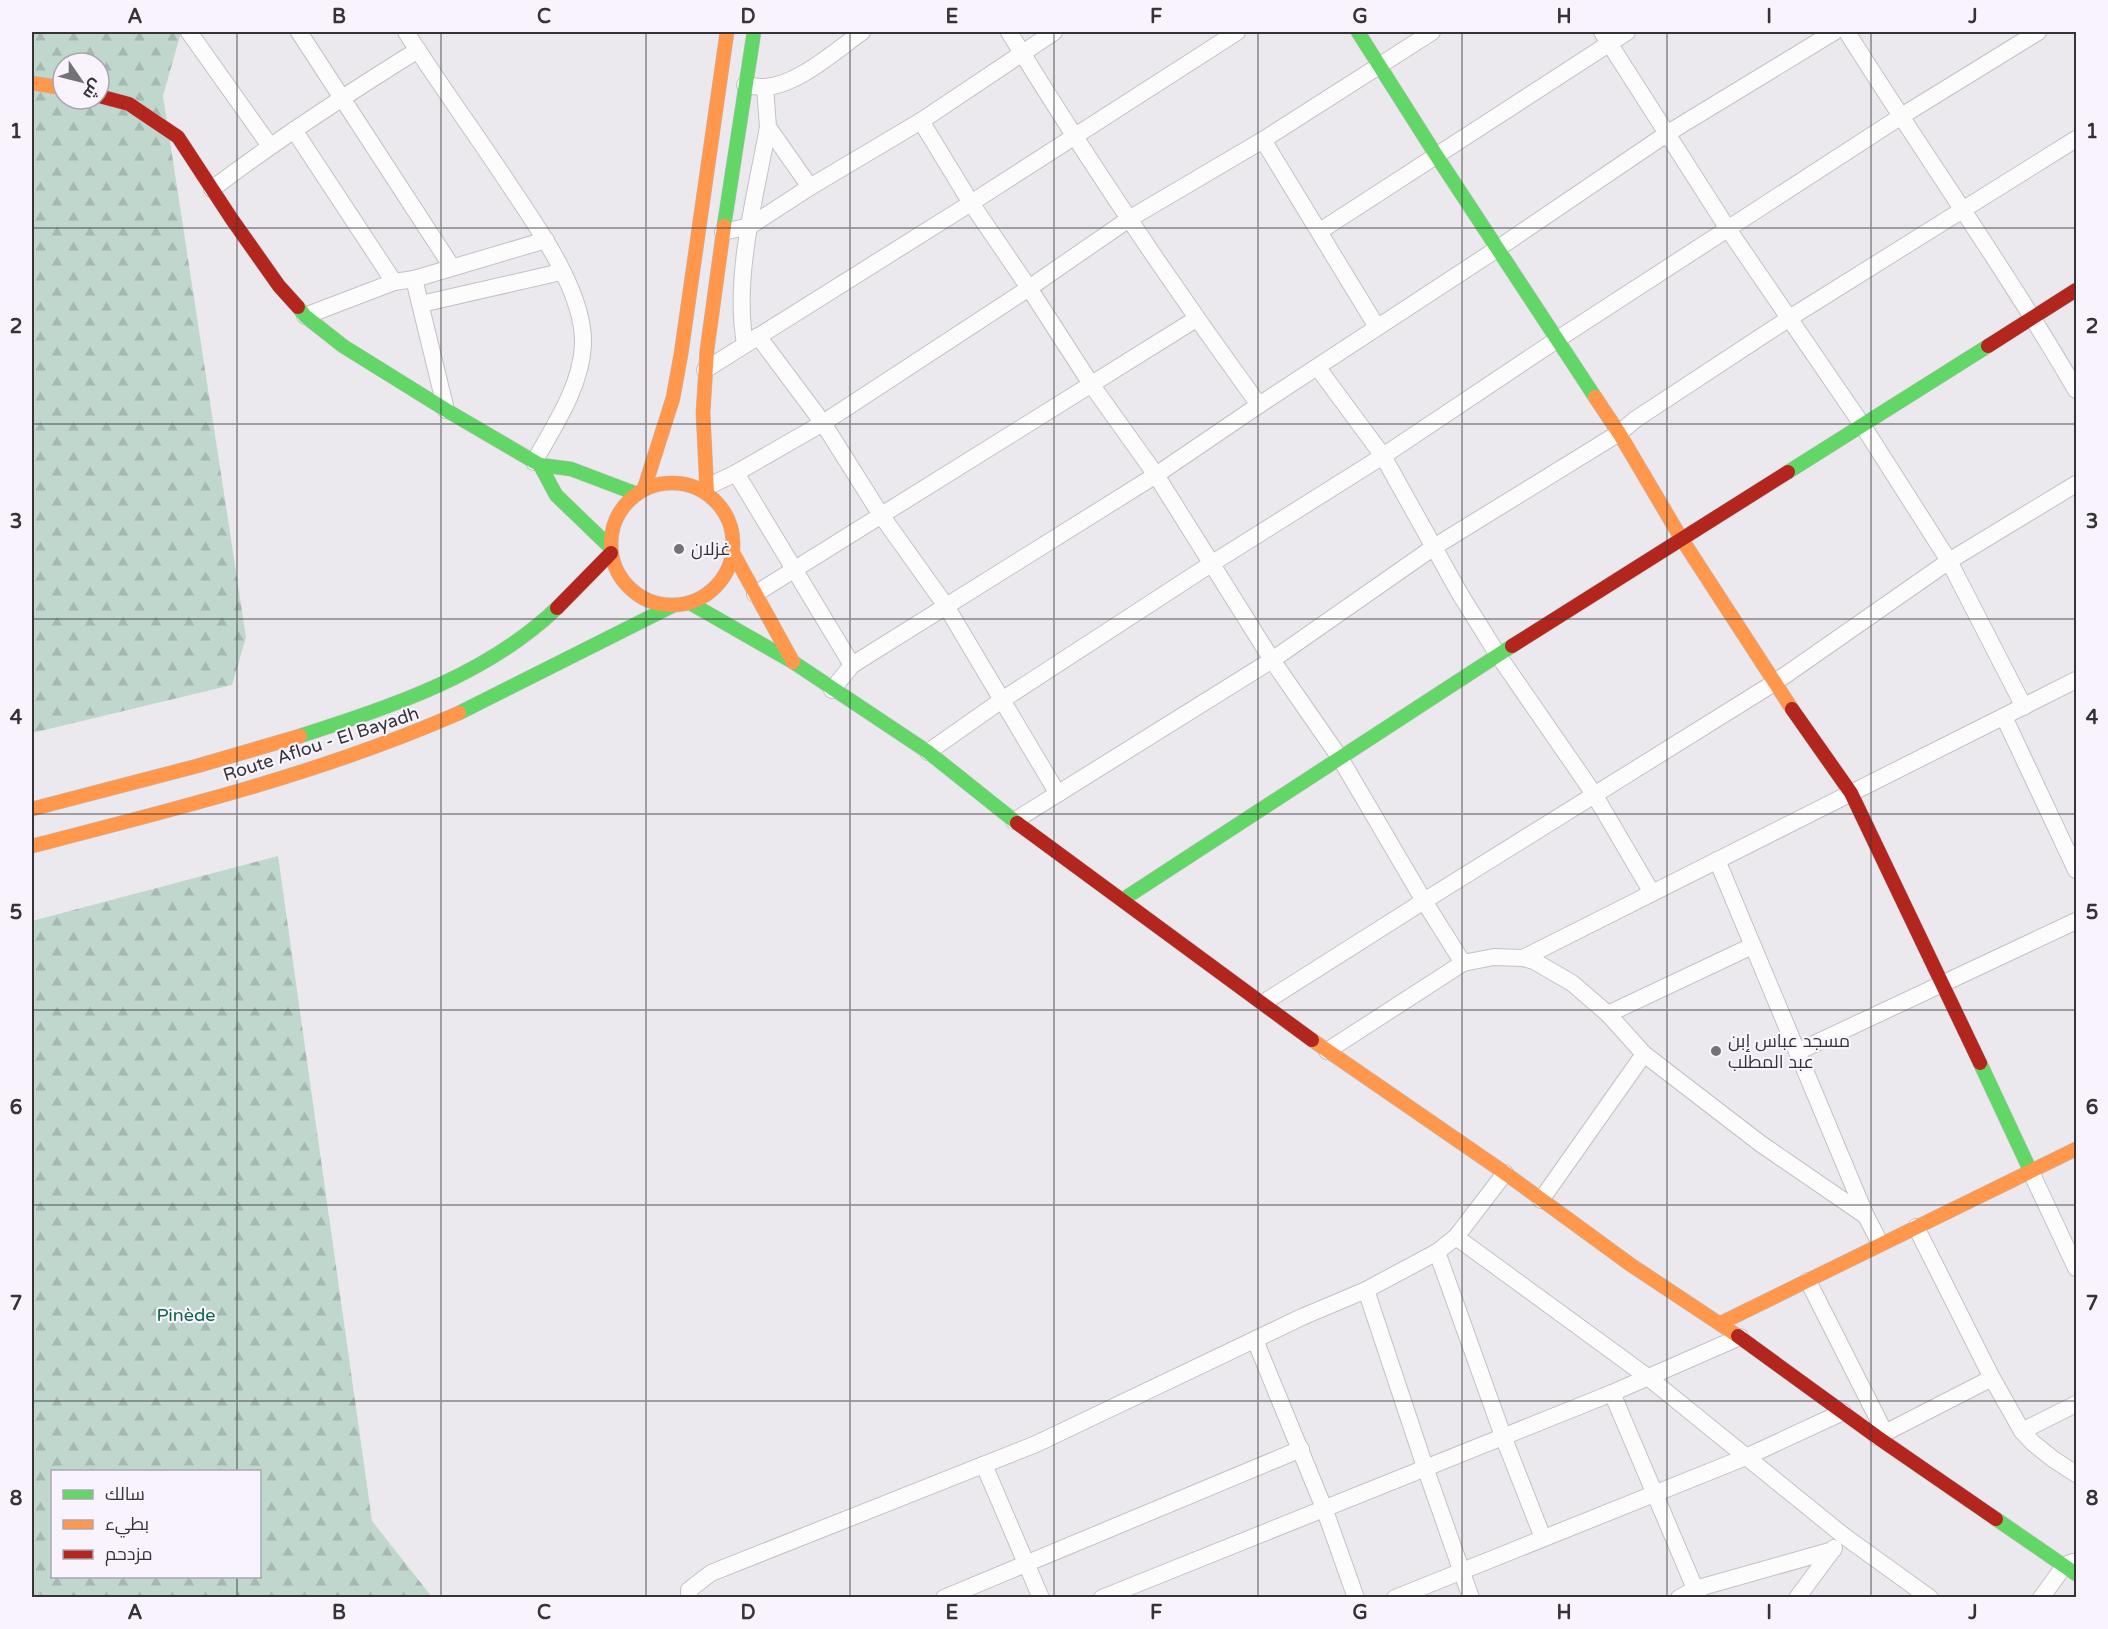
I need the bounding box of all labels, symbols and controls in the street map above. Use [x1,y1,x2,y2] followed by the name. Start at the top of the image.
[128,5,143,29] text: A
[332,5,346,29] text: B
[537,5,551,29] text: C
[740,5,756,29] text: D
[946,5,959,29] text: E
[1150,5,1162,29] text: F
[1352,5,1368,29] text: G
[1556,5,1572,29] text: H
[1766,5,1772,29] text: I
[1967,5,1978,29] text: J
[51,51,111,111] north arrow
[78,75,107,103] text: ش
[10,120,22,144] text: 1
[2086,120,2098,144] text: 1
[10,315,22,339] text: 2
[2086,315,2098,339] text: 2
[10,510,22,534] text: 3
[2086,510,2098,534] text: 3
[691,538,731,560] place label: غزلان
[672,542,686,556] marker: غزلان
[220,702,422,786] street label: Route Aflou - El Bayadh
[10,706,23,730] text: 4
[2086,706,2099,730] text: 4
[10,901,22,925] text: 5
[2086,901,2098,925] text: 5
[1728,1030,1850,1073] place label: مسجد عباس إبن عبد المطلب
[1709,1044,1723,1058] marker: مسجد عباس إبن عبد المطلب
[10,1096,22,1120] text: 6
[2086,1096,2098,1120] text: 6
[10,1292,22,1316] text: 7
[2086,1292,2098,1316] text: 7
[156,1304,216,1326] park label: Pinède
[51,1470,261,1578] legend
[105,1483,145,1505] text: سالك
[10,1487,22,1511] text: 8
[2086,1487,2098,1511] text: 8
[105,1513,149,1538] text: بطيء
[105,1543,153,1566] text: مزدحم
[128,1601,143,1625] text: A
[332,1601,346,1625] text: B
[537,1601,551,1625] text: C
[740,1601,756,1625] text: D
[946,1601,959,1625] text: E
[1150,1601,1162,1625] text: F
[1352,1601,1368,1625] text: G
[1556,1601,1572,1625] text: H
[1766,1601,1772,1625] text: I
[1967,1601,1978,1625] text: J

